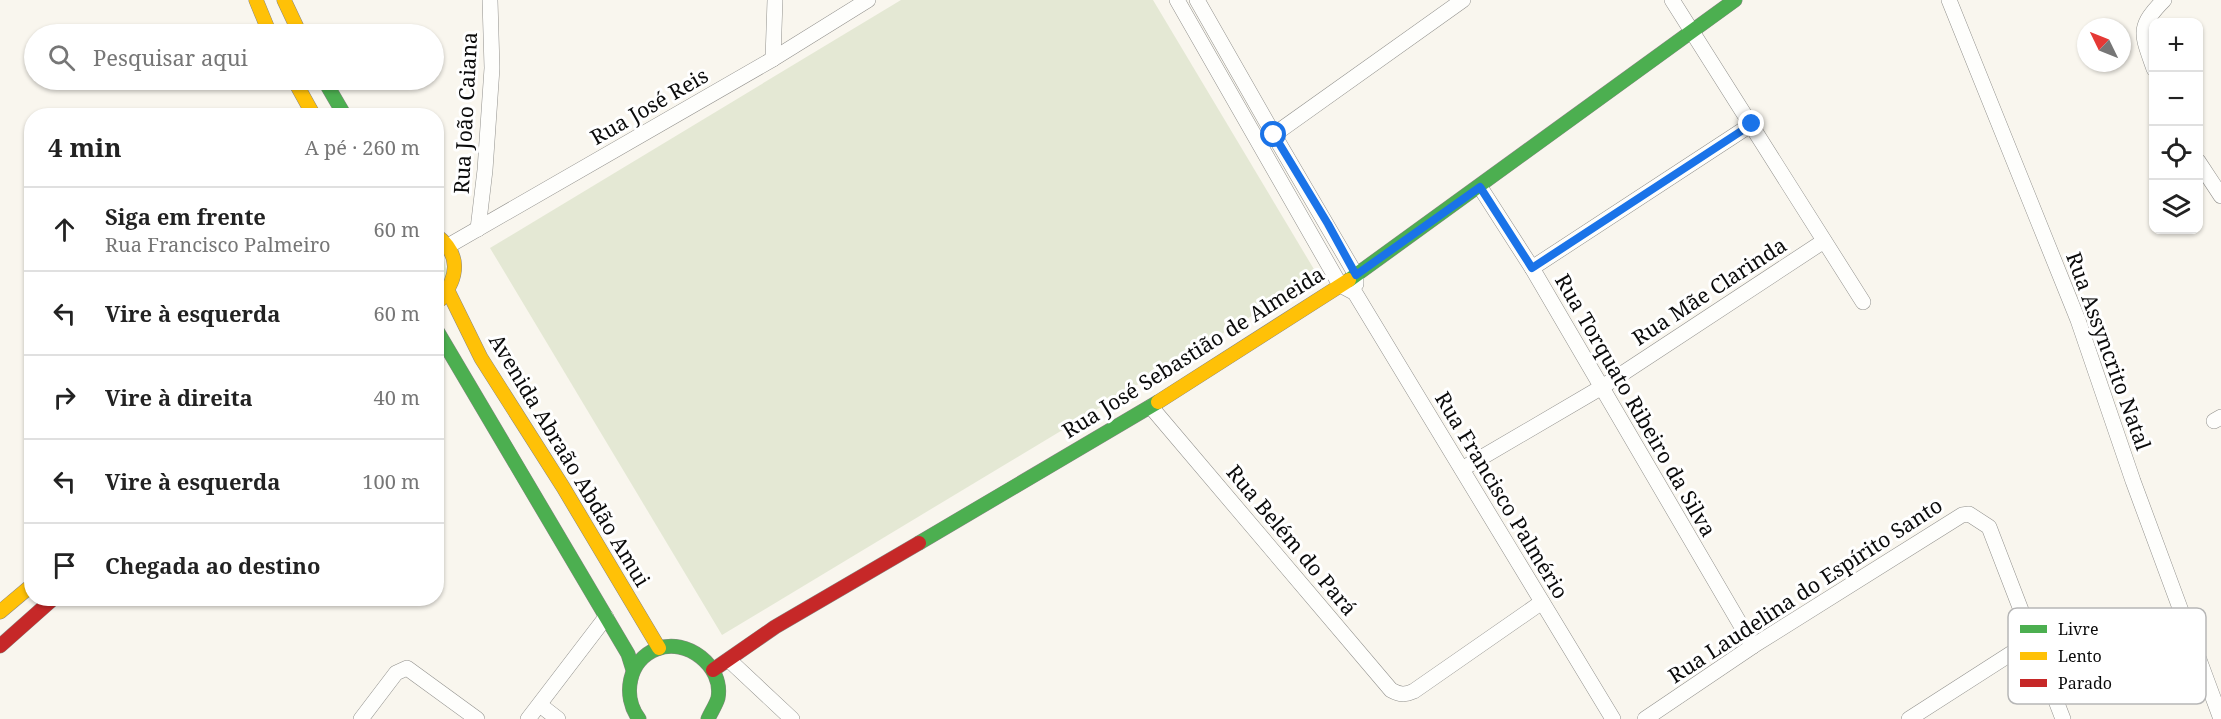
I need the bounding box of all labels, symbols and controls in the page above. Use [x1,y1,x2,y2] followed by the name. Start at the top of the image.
[2077,18,2131,72] north arrow
[2149,18,2203,234] map controls
[2149,18,2203,72] button: +
[24,24,444,90] search box
[447,31,483,195] street label: Rua João Caiana
[45,41,78,74] icon: search
[93,42,248,72] text: Pesquisar aqui
[585,61,713,151] street label: Rua José Reis
[2149,72,2203,126] button: −
[1738,110,1764,136] route end
[1260,121,1286,147] route start
[2149,126,2203,180] button: locate
[48,129,122,165] text: 4 min
[305,134,420,161] text: A pé · 260 m
[2149,180,2203,234] button: layers
[105,201,266,231] text: Siga em frente
[48,213,81,246] icon: ahead
[374,216,420,243] text: 60 m
[105,231,331,258] text: Rua Francisco Palmeiro
[1626,231,1792,351] street label: Rua Mãe Clarinda
[2060,248,2158,454] street label: Rua Assyncrito Natal
[1057,260,1329,444] street label: Rua José Sebastião de Almeida
[1549,269,1723,541] street label: Rua Torquato Ribeiro da Silva
[48,297,81,330] icon: left
[105,298,281,328] text: Vire à esquerda
[374,300,420,327] text: 60 m
[483,328,657,592] street label: Avenida Abraão Abdão Amui
[48,381,81,414] icon: right
[105,382,253,412] text: Vire à direita
[374,384,420,411] text: 40 m
[1429,386,1575,604] street label: Rua Francisco Palmério
[1221,459,1363,621] street label: Rua Belém do Pará
[48,465,81,498] icon: left
[105,466,281,496] text: Vire à esquerda
[362,468,420,495] text: 100 m
[1663,491,1947,689] street label: Rua Laudelina do Espírito Santo
[48,549,81,582] icon: arrive
[105,550,320,580] text: Chegada ao destino
[2008,608,2206,704] legend
[2058,618,2098,640] text: Livre
[2058,645,2102,667] text: Lento
[2058,672,2112,694] text: Parado

